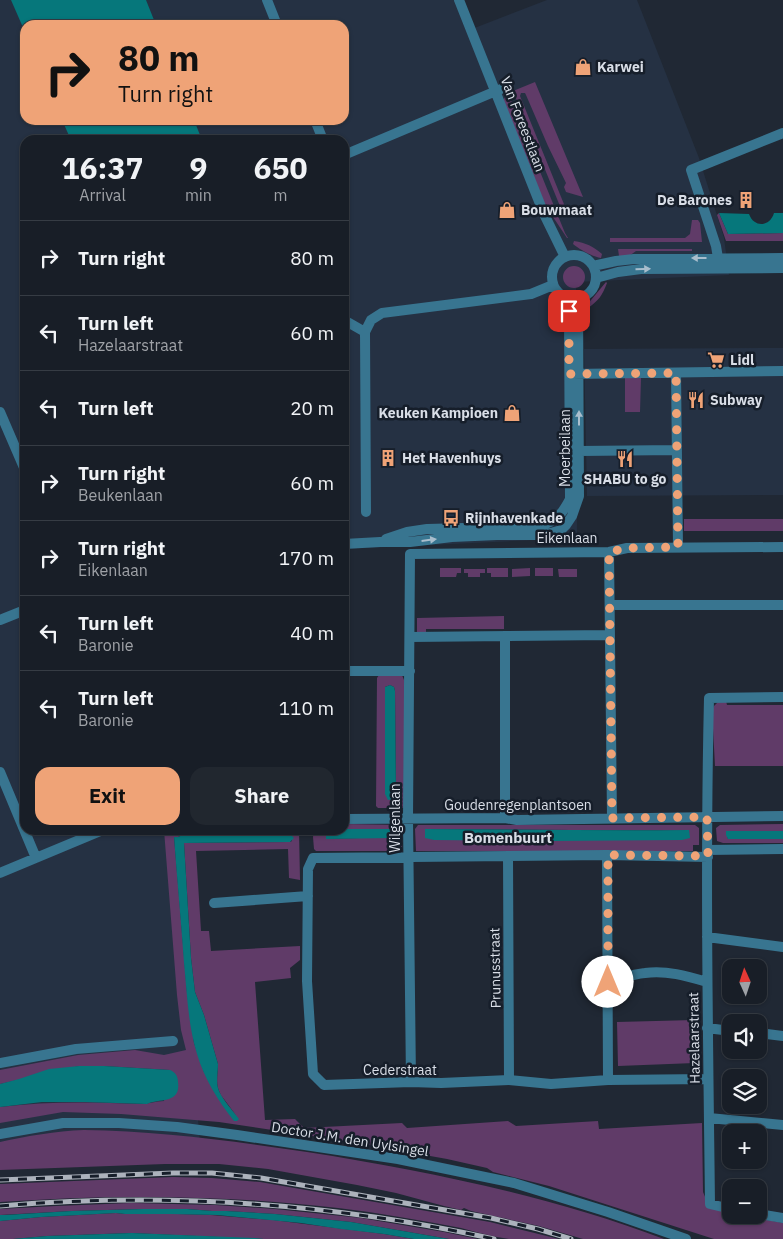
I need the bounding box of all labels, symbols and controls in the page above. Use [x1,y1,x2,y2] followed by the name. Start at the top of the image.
[118,35,200,81] text: 80 m
[35,40,100,105] icon: right
[573,57,593,77] shop icon: Karwei
[597,58,644,76] place label: Karwei
[497,74,549,174] street label: Van Foreestlaan
[118,79,213,108] text: Turn right
[62,148,143,187] text: 16:37
[189,148,207,187] text: 9
[253,148,307,187] text: 650
[79,185,126,205] text: Arrival
[185,185,212,205] text: min
[273,185,287,205] text: m
[736,190,756,210] building icon: De Barones
[657,191,732,209] place label: De Barones
[497,200,517,220] shop icon: Bouwmaat
[521,201,592,219] place label: Bouwmaat
[35,244,63,272] icon: right
[78,246,165,270] text: Turn right
[290,246,334,270] text: 80 m
[691,254,707,262] one-way arrow
[636,265,652,273] one-way arrow
[548,290,590,332] pin
[555,297,583,325] icon: arrive
[78,311,154,335] text: Turn left
[35,319,63,347] icon: left
[290,321,334,345] text: 60 m
[78,335,183,355] text: Hazelaarstraat
[706,350,726,370] supermarket icon: Lidl
[730,351,754,369] place label: Lidl
[686,390,706,410] restaurant icon: Subway
[710,391,763,409] place label: Subway
[35,394,63,422] icon: left
[78,396,154,420] text: Turn left
[290,396,334,420] text: 20 m
[502,403,522,423] shop icon: Keuken Kampioen
[378,404,498,422] place label: Keuken Kampioen
[556,409,574,487] street label: Moerbeilaan
[575,410,583,426] one-way arrow
[378,448,398,468] building icon: Het Havenhuys
[402,449,501,467] place label: Het Havenhuys
[615,449,635,469] restaurant icon: SHABU to go
[78,461,165,485] text: Turn right
[35,469,63,497] icon: right
[584,470,667,488] place label: SHABU to go
[290,471,334,495] text: 60 m
[78,485,163,505] text: Beukenlaan
[441,508,461,528] bus stop icon: Rijnhavenkade
[465,509,563,527] place label: Rijnhavenkade
[536,529,598,547] street label: Eikenlaan
[78,536,165,560] text: Turn right
[421,536,437,544] one-way arrow
[35,544,63,572] icon: right
[279,546,334,570] text: 170 m
[78,560,148,580] text: Eikenlaan
[78,611,154,635] text: Turn left
[35,619,63,647] icon: left
[290,621,334,645] text: 40 m
[78,635,134,655] text: Baronie
[78,686,154,710] text: Turn left
[35,694,63,722] icon: left
[279,696,334,720] text: 110 m
[78,710,134,730] text: Baronie
[35,767,180,825] button: Exit
[190,767,334,825] button: Share
[386,783,404,853] street label: Wilgenlaan
[444,796,592,814] street label: Goudenregenplantsoen
[464,828,552,847] district label: Bomenbuurt
[485,927,505,1008] street label: Prunusstraat
[581,955,633,1007] position arrow
[722,959,768,1004] north arrow
[722,959,767,1224] map controls
[684,992,704,1084] street label: Hazelaarstraat
[722,1014,767,1059] button: sound
[363,1061,437,1079] street label: Cederstraat
[722,1069,767,1114] button: layers
[270,1118,430,1160] street label: Doctor J.M. den Uylsingel
[722,1124,767,1169] button: +
[722,1179,767,1224] button: −

